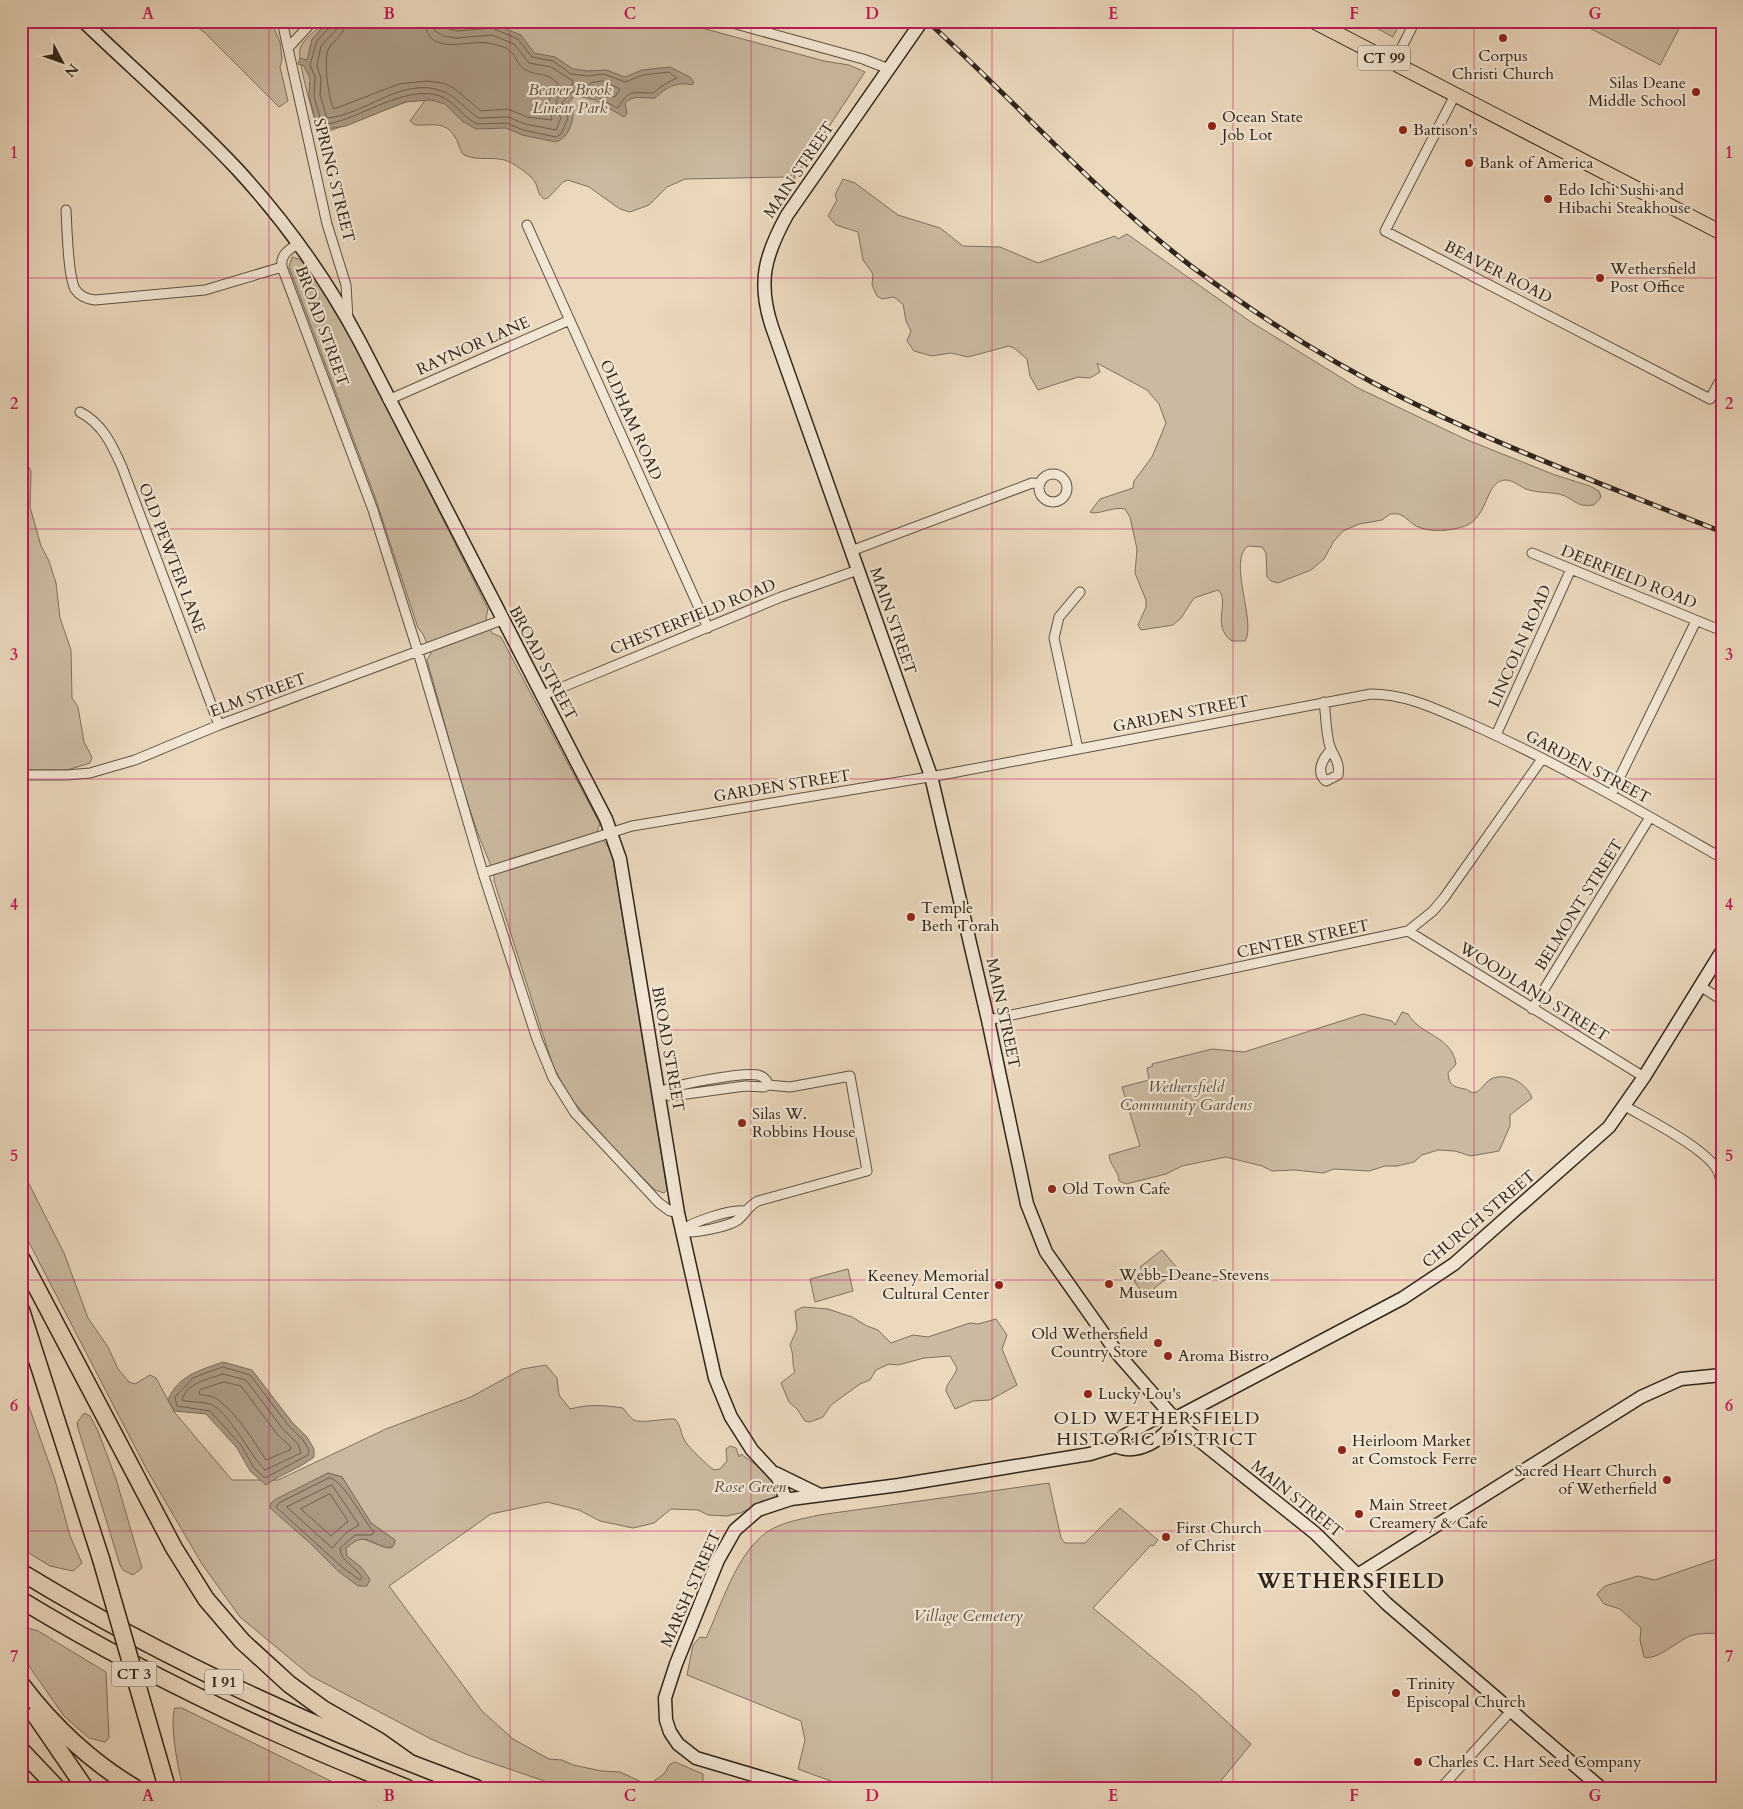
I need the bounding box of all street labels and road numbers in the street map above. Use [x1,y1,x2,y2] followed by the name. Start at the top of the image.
[1358,46,1410,70] road number: CT 99
[308,116,360,245] street label: SPRING STREET
[759,117,840,223] street label: MAIN STREET
[1440,235,1556,309] street label: BEAVER ROAD
[290,263,354,390] street label: BROAD STREET
[413,311,533,381] street label: RAYNOR LANE
[595,356,667,484] street label: OLDHAM ROAD
[133,480,211,636] street label: OLD PEWTER LANE
[1558,540,1700,614] street label: DEERFIELD ROAD
[864,564,922,678] street label: MAIN STREET
[607,574,779,660] street label: CHESTERFIELD ROAD
[1483,581,1557,711] street label: LINCOLN ROAD
[504,602,583,724] street label: BROAD STREET
[207,667,310,723] street label: ELM STREET
[1111,690,1251,738] street label: GARDEN STREET
[1522,725,1654,809] street label: GARDEN STREET
[712,764,852,808] street label: GARDEN STREET
[1530,835,1629,975] street label: BELMONT STREET
[1235,914,1372,964] street label: CENTER STREET
[1454,936,1613,1047] street label: WOODLAND STREET
[981,956,1025,1070] street label: MAIN STREET
[646,985,690,1114] street label: BROAD STREET
[1418,1165,1541,1273] street label: CHURCH STREET
[1246,1455,1348,1543] street label: MAIN STREET
[655,1527,727,1651] street label: MARSH STREET
[112,1662,156,1686] road number: CT 3
[205,1670,243,1694] road number: I 91

